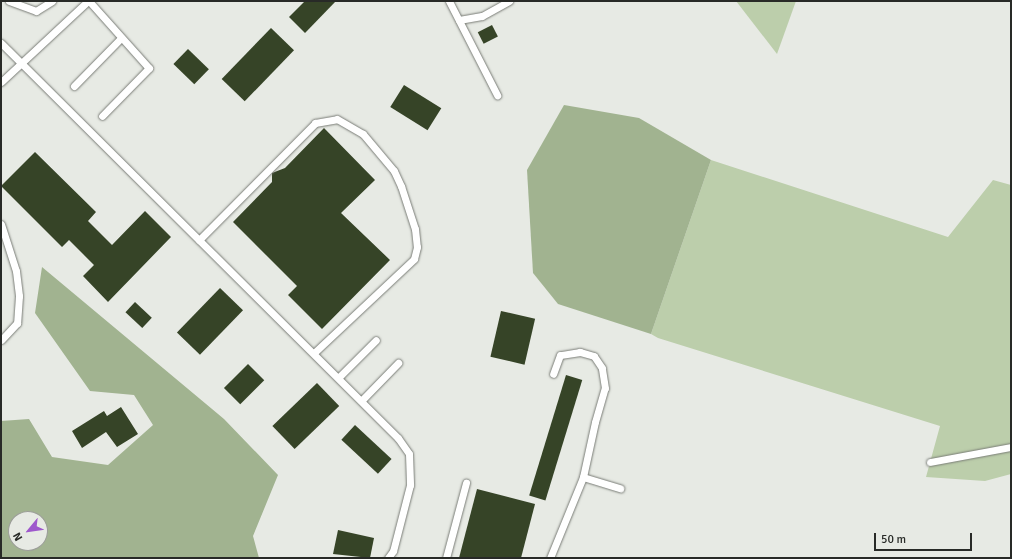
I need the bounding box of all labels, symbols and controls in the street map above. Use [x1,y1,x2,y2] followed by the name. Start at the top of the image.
[8,511,48,551] north arrow
[876,525,974,551] scale bar
[10,530,25,543] text: N
[881,532,906,547] text: 50 m

